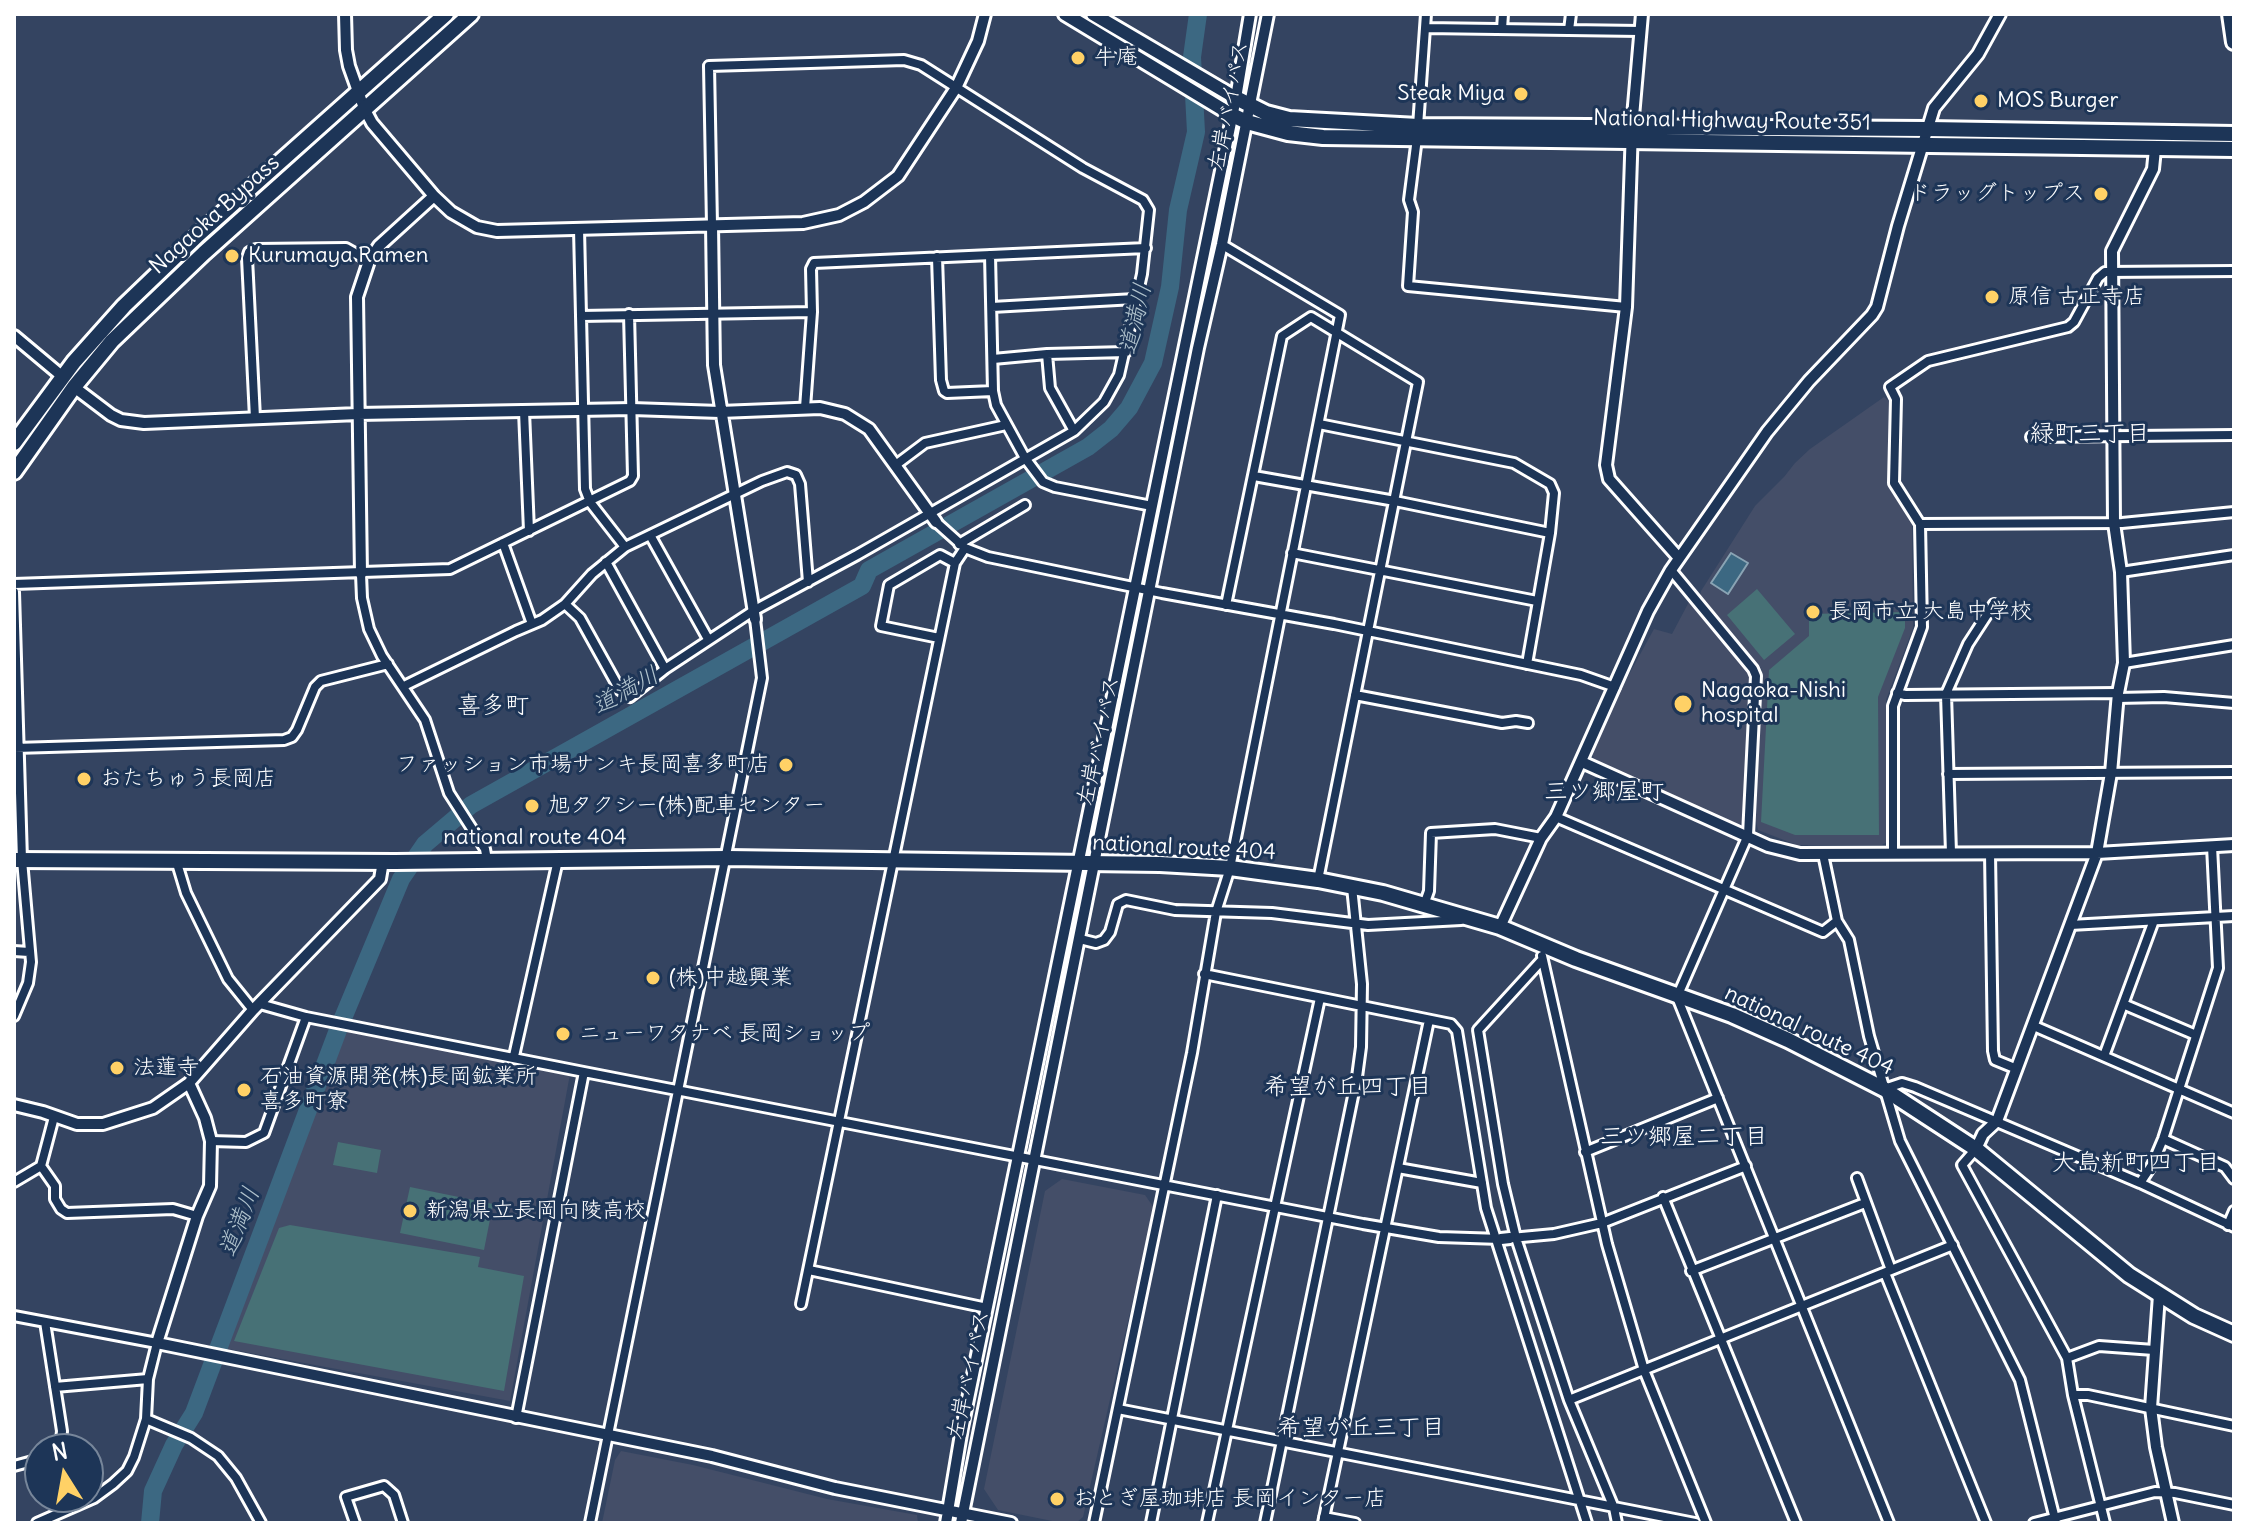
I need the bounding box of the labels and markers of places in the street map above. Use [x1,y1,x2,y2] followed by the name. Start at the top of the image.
[1094,45,1138,71] place label: 牛庵
[1069,49,1087,67] marker: 牛庵
[1397,81,1505,107] place label: Steak Miya
[1512,85,1530,103] marker: Steak Miya
[1997,88,2118,114] place label: MOS Burger
[1972,92,1990,110] marker: MOS Burger
[1909,181,2085,207] place label: ドラッグトップス
[2092,185,2110,203] marker: ドラッグトップス
[248,243,428,269] place label: Kurumaya Ramen
[223,247,241,265] marker: Kurumaya Ramen
[2008,284,2145,310] place label: 原信 古正寺店
[1983,288,2001,306] marker: 原信 古正寺店
[1829,599,2032,625] place label: 長岡市立 大島中学校
[1804,603,1822,621] marker: 長岡市立 大島中学校
[1701,678,1846,730] place label: Nagaoka-Nishi hospital
[1672,693,1694,715] marker: Nagaoka-Nishi hospital
[396,752,770,778] place label: ファッション市場サンキ長岡喜多町店
[777,756,795,774] marker: ファッション市場サンキ長岡喜多町店
[100,766,276,792] place label: おたちゅう長岡店
[75,770,93,788] marker: おたちゅう長岡店
[548,793,825,819] place label: 旭タクシー(株)配車センター
[523,797,541,815] marker: 旭タクシー(株)配車センター
[669,965,792,991] place label: (株)中越興業
[644,969,662,987] marker: (株)中越興業
[579,1021,870,1047] place label: ニューワタナベ 長岡ショップ
[554,1025,572,1043] marker: ニューワタナベ 長岡ショップ
[133,1055,199,1081] place label: 法蓮寺
[108,1059,126,1077] marker: 法蓮寺
[260,1064,537,1116] place label: 石油資源開発(株)長岡鉱業所 喜多町寮
[235,1081,253,1099] marker: 石油資源開発(株)長岡鉱業所 喜多町寮
[426,1198,646,1224] place label: 新潟県立長岡向陵高校
[401,1202,419,1220] marker: 新潟県立長岡向陵高校
[1073,1486,1386,1512] place label: おとぎ屋珈琲店 長岡インター店
[1048,1490,1066,1508] marker: おとぎ屋珈琲店 長岡インター店

